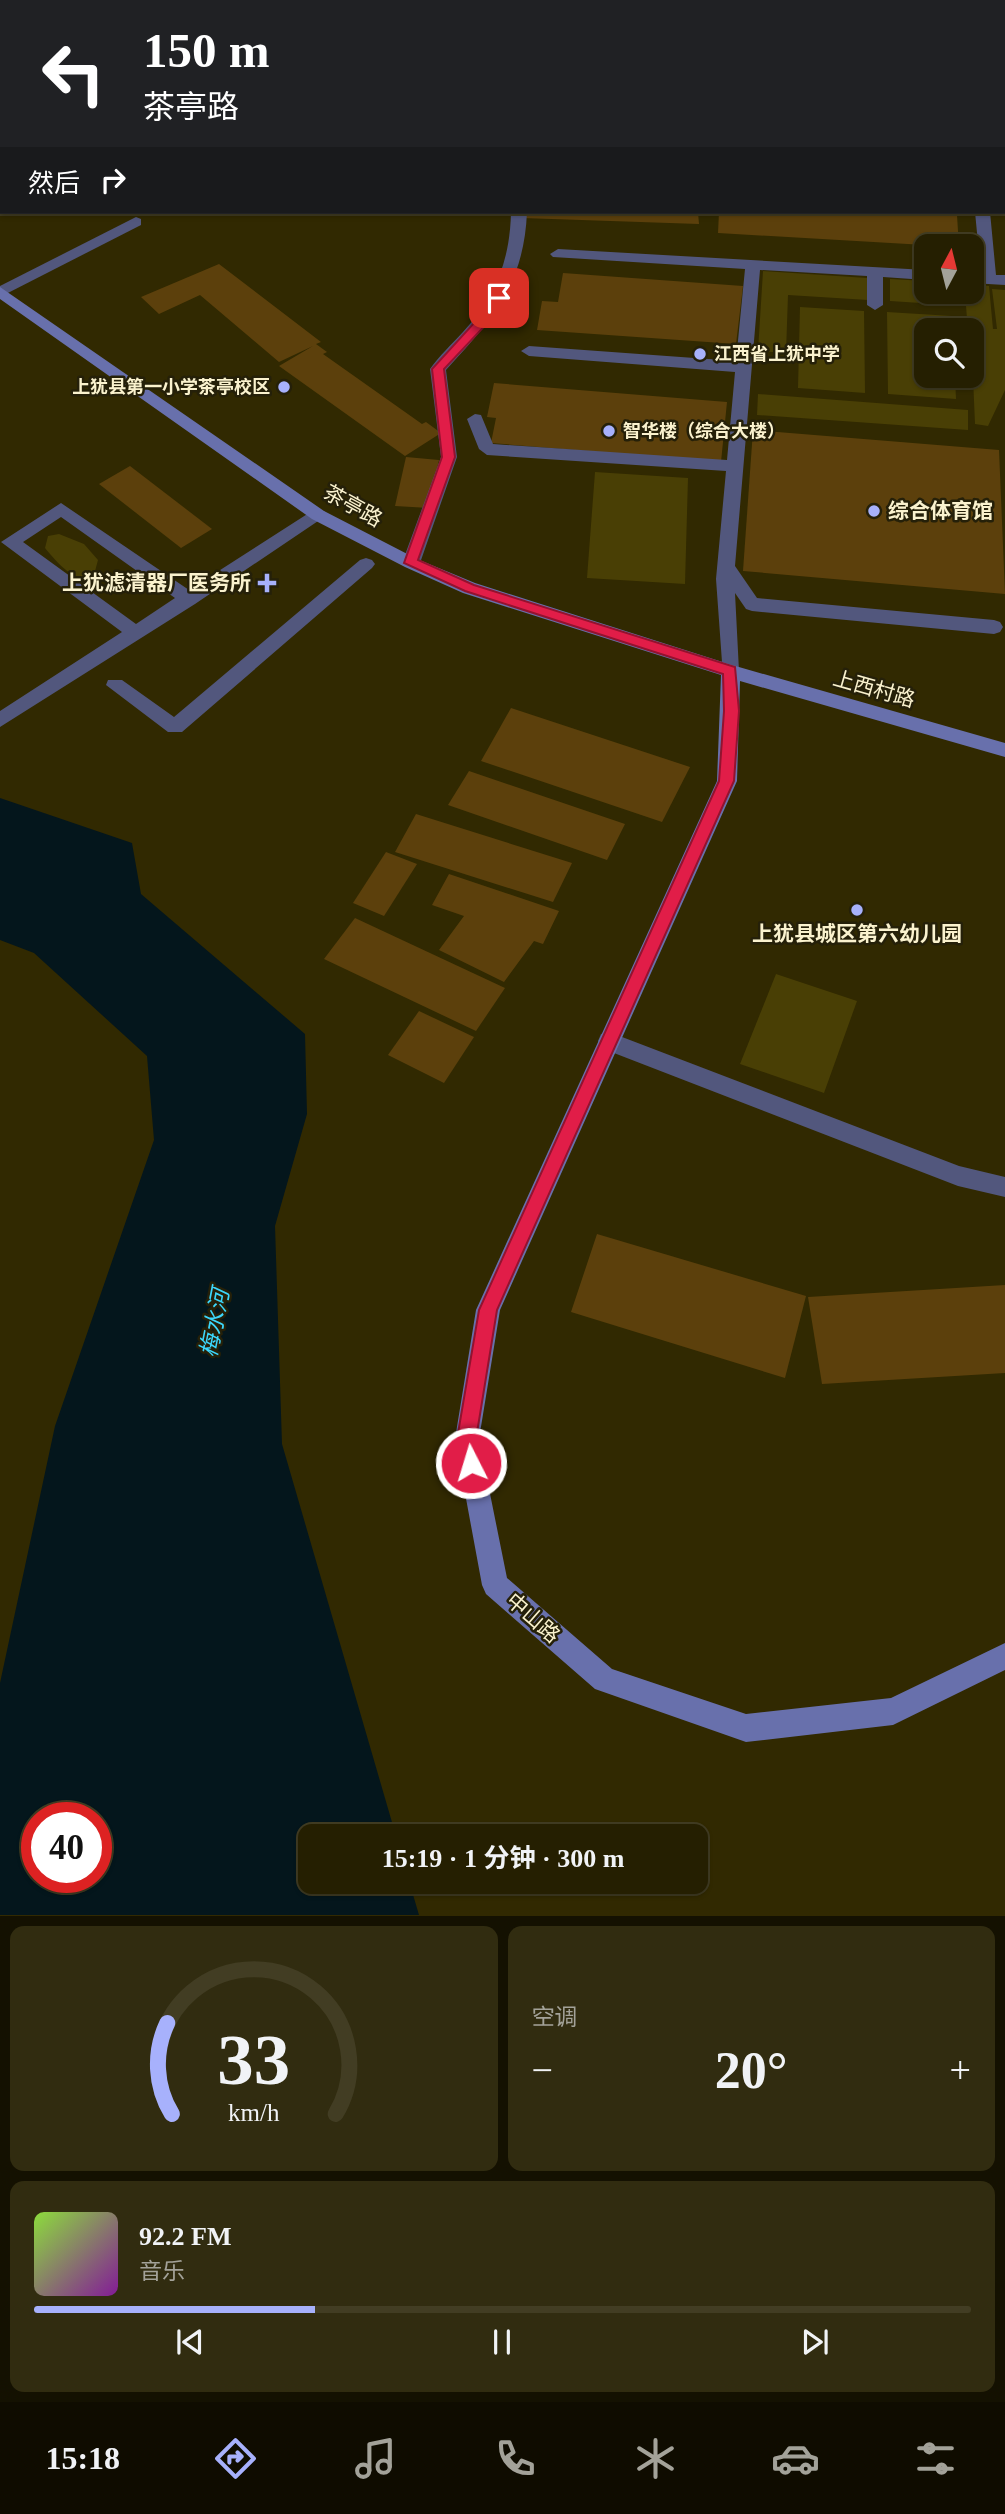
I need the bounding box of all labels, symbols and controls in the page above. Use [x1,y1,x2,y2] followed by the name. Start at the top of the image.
[143,23,270,78] text: 150 m
[28,28,119,119] icon: left
[143,89,239,125] text: 茶亭路
[94,161,132,199] icon: right
[28,169,80,198] text: 然后
[914,234,984,304] north arrow
[914,234,984,388] map controls
[469,268,529,328] pin
[480,279,518,317] icon: arrive
[914,318,984,388] button: search
[714,344,840,364] place label: 江西省上犹中学
[692,346,708,362] marker: 江西省上犹中学
[72,377,270,397] place label: 上犹县第一小学茶亭校区
[276,379,292,395] marker: 上犹县第一小学茶亭校区
[623,421,785,441] place label: 智华楼（综合大楼）
[601,423,617,439] marker: 智华楼（综合大楼）
[320,480,386,532] street label: 茶亭路
[888,499,993,523] place label: 综合体育馆
[866,503,882,519] marker: 综合体育馆
[62,571,251,595] place label: 上犹滤清器厂医务所
[257,573,277,593] marker: 上犹滤清器厂医务所
[830,666,918,712] street label: 上西村路
[849,902,865,918] marker: 上犹县城区第六幼儿园
[752,922,962,946] place label: 上犹县城区第六幼儿园
[196,1283,235,1359] water label: 梅水河
[434,1426,508,1500] position arrow
[501,1588,565,1648] street label: 中山路
[21,1802,112,1893] speed limit sign: 40
[382,1844,624,1873] text: 15:19 · 1 分钟 · 300 m
[532,2005,578,2030] text: 空调
[217,2020,290,2101] text: 33
[715,2042,788,2099] text: 20°
[532,2049,553,2091] text: −
[950,2049,971,2091] text: +
[228,2099,280,2126] text: km/h
[139,2222,231,2251] text: 92.2 FM
[139,2259,185,2284] text: 音乐
[171,2323,209,2361] icon: previous
[483,2323,521,2361] icon: pause
[796,2323,834,2361] icon: next
[211,2434,260,2483] icon: directions
[351,2434,400,2483] icon: music
[491,2434,540,2483] icon: phone
[631,2434,680,2483] icon: climate
[771,2434,820,2483] icon: car
[911,2434,960,2483] icon: filters
[45,2440,120,2476] text: 15:18

